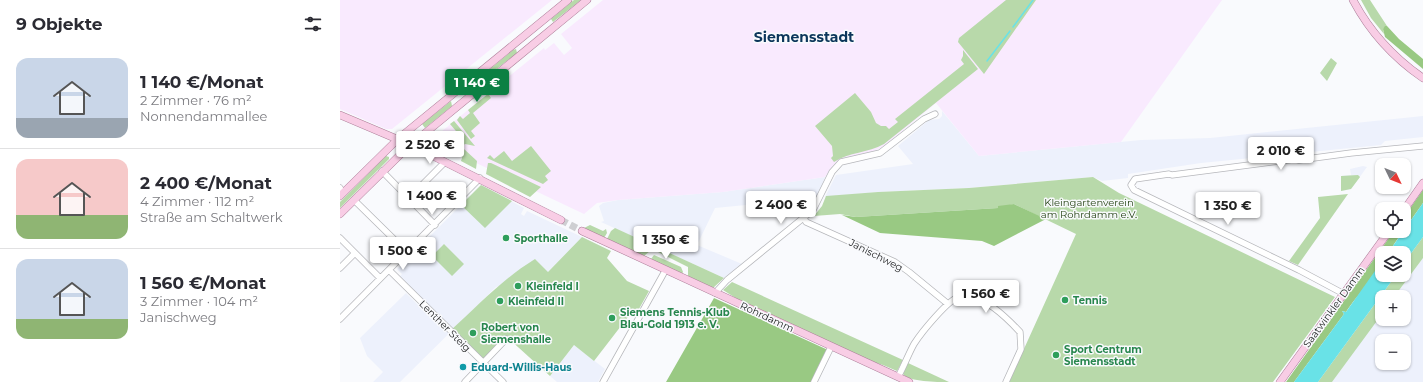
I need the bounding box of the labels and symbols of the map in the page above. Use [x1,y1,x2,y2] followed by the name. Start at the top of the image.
[754,28,854,46] district label: Siemensstadt
[440,69,514,103] pin: 1 140 €
[393,131,467,165] pin: 2 520 €
[1244,137,1318,171] pin: 2 010 €
[1375,158,1411,194] north arrow
[395,182,469,216] pin: 1 400 €
[744,191,818,225] pin: 2 400 €
[1191,192,1265,226] pin: 1 350 €
[1041,196,1137,221] park label: Kleingartenverein am Rohrdamm e.V.
[629,226,703,260] pin: 1 350 €
[514,232,568,245] place label: Sporthalle
[501,233,511,243] marker: Sporthalle
[846,235,905,274] street label: Janischweg
[366,237,440,271] pin: 1 500 €
[1300,264,1368,350] street label: Saatwinkler Damm
[526,280,579,293] place label: Kleinfeld I
[949,280,1023,314] pin: 1 560 €
[513,281,523,291] marker: Kleinfeld I
[1073,294,1108,307] place label: Tennis
[508,295,564,308] place label: Kleinfeld II
[1060,295,1070,305] marker: Tennis
[495,296,505,306] marker: Kleinfeld II
[416,297,474,355] street label: Lenther Steig
[738,299,796,335] street label: Rohrdamm
[620,306,730,331] place label: Siemens Tennis-Klub Blau-Gold 1913 e. V.
[607,313,617,323] marker: Siemens Tennis-Klub Blau-Gold 1913 e. V.
[481,321,551,346] place label: Robert von Siemenshalle
[468,328,478,338] marker: Robert von Siemenshalle
[1064,343,1142,368] place label: Sport Centrum Siemensstadt
[1051,350,1061,360] marker: Sport Centrum Siemensstadt
[471,361,572,374] place label: Eduard-Willis-Haus
[458,362,468,372] marker: Eduard-Willis-Haus

